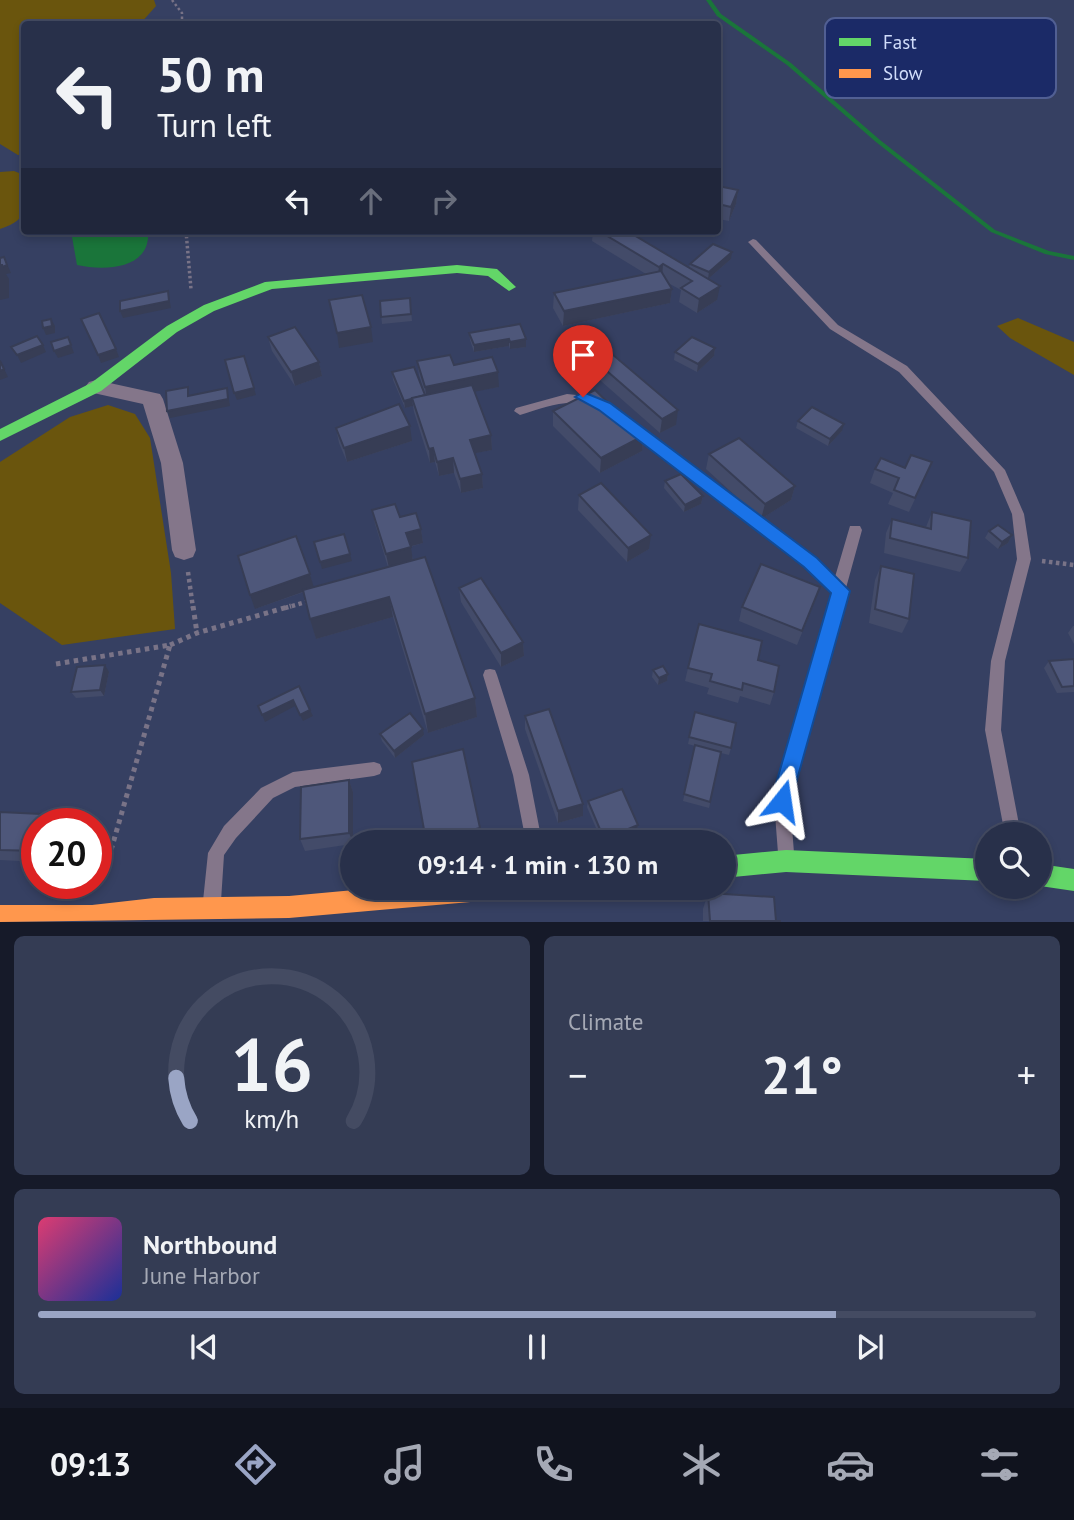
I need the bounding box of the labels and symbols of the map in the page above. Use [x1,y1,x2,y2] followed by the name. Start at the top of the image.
[825,18,1056,98] legend
[883,30,917,54] text: Fast
[883,61,923,85] text: Slow
[553,325,613,397] pin
[745,764,819,838] position arrow
[21,808,112,899] speed limit sign: 20

